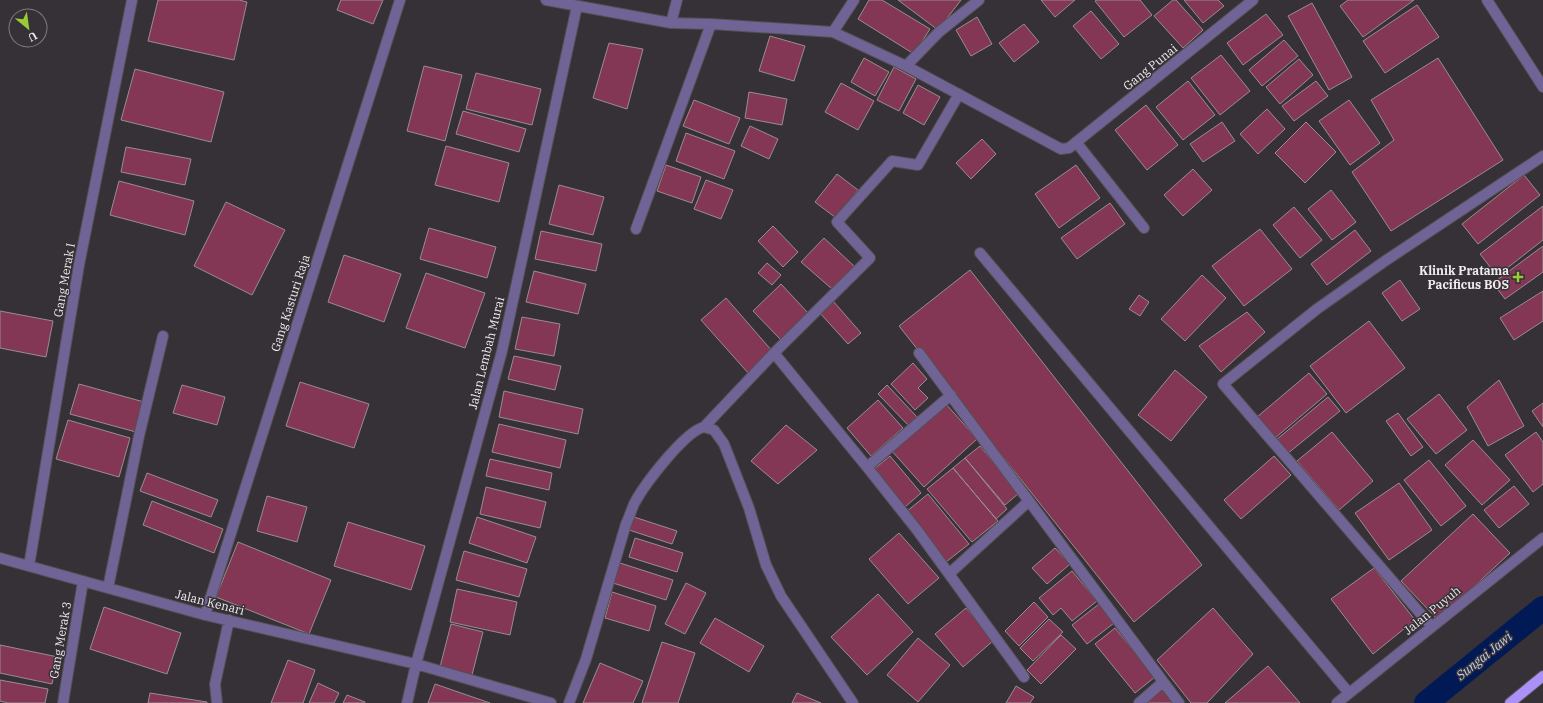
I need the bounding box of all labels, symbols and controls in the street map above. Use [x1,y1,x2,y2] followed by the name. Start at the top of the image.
[8,8,48,48] north arrow
[25,29,40,45] text: U
[1120,41,1180,93] street label: Gang Punai
[50,242,78,318] street label: Gang Merak I
[267,252,313,353] street label: Gang Kasturi Raja
[1419,263,1509,292] place label: Klinik Pratama Pacificus BOS
[1512,271,1524,283] marker: Klinik Pratama Pacificus BOS
[465,295,507,411] street label: Jalan Lembah Murai
[1401,582,1464,637] street label: Jalan Puyuh
[174,586,246,618] street label: Jalan Kenari
[46,600,74,680] street label: Gang Merak 3
[1452,628,1516,684] water label: Sungai Jawi

